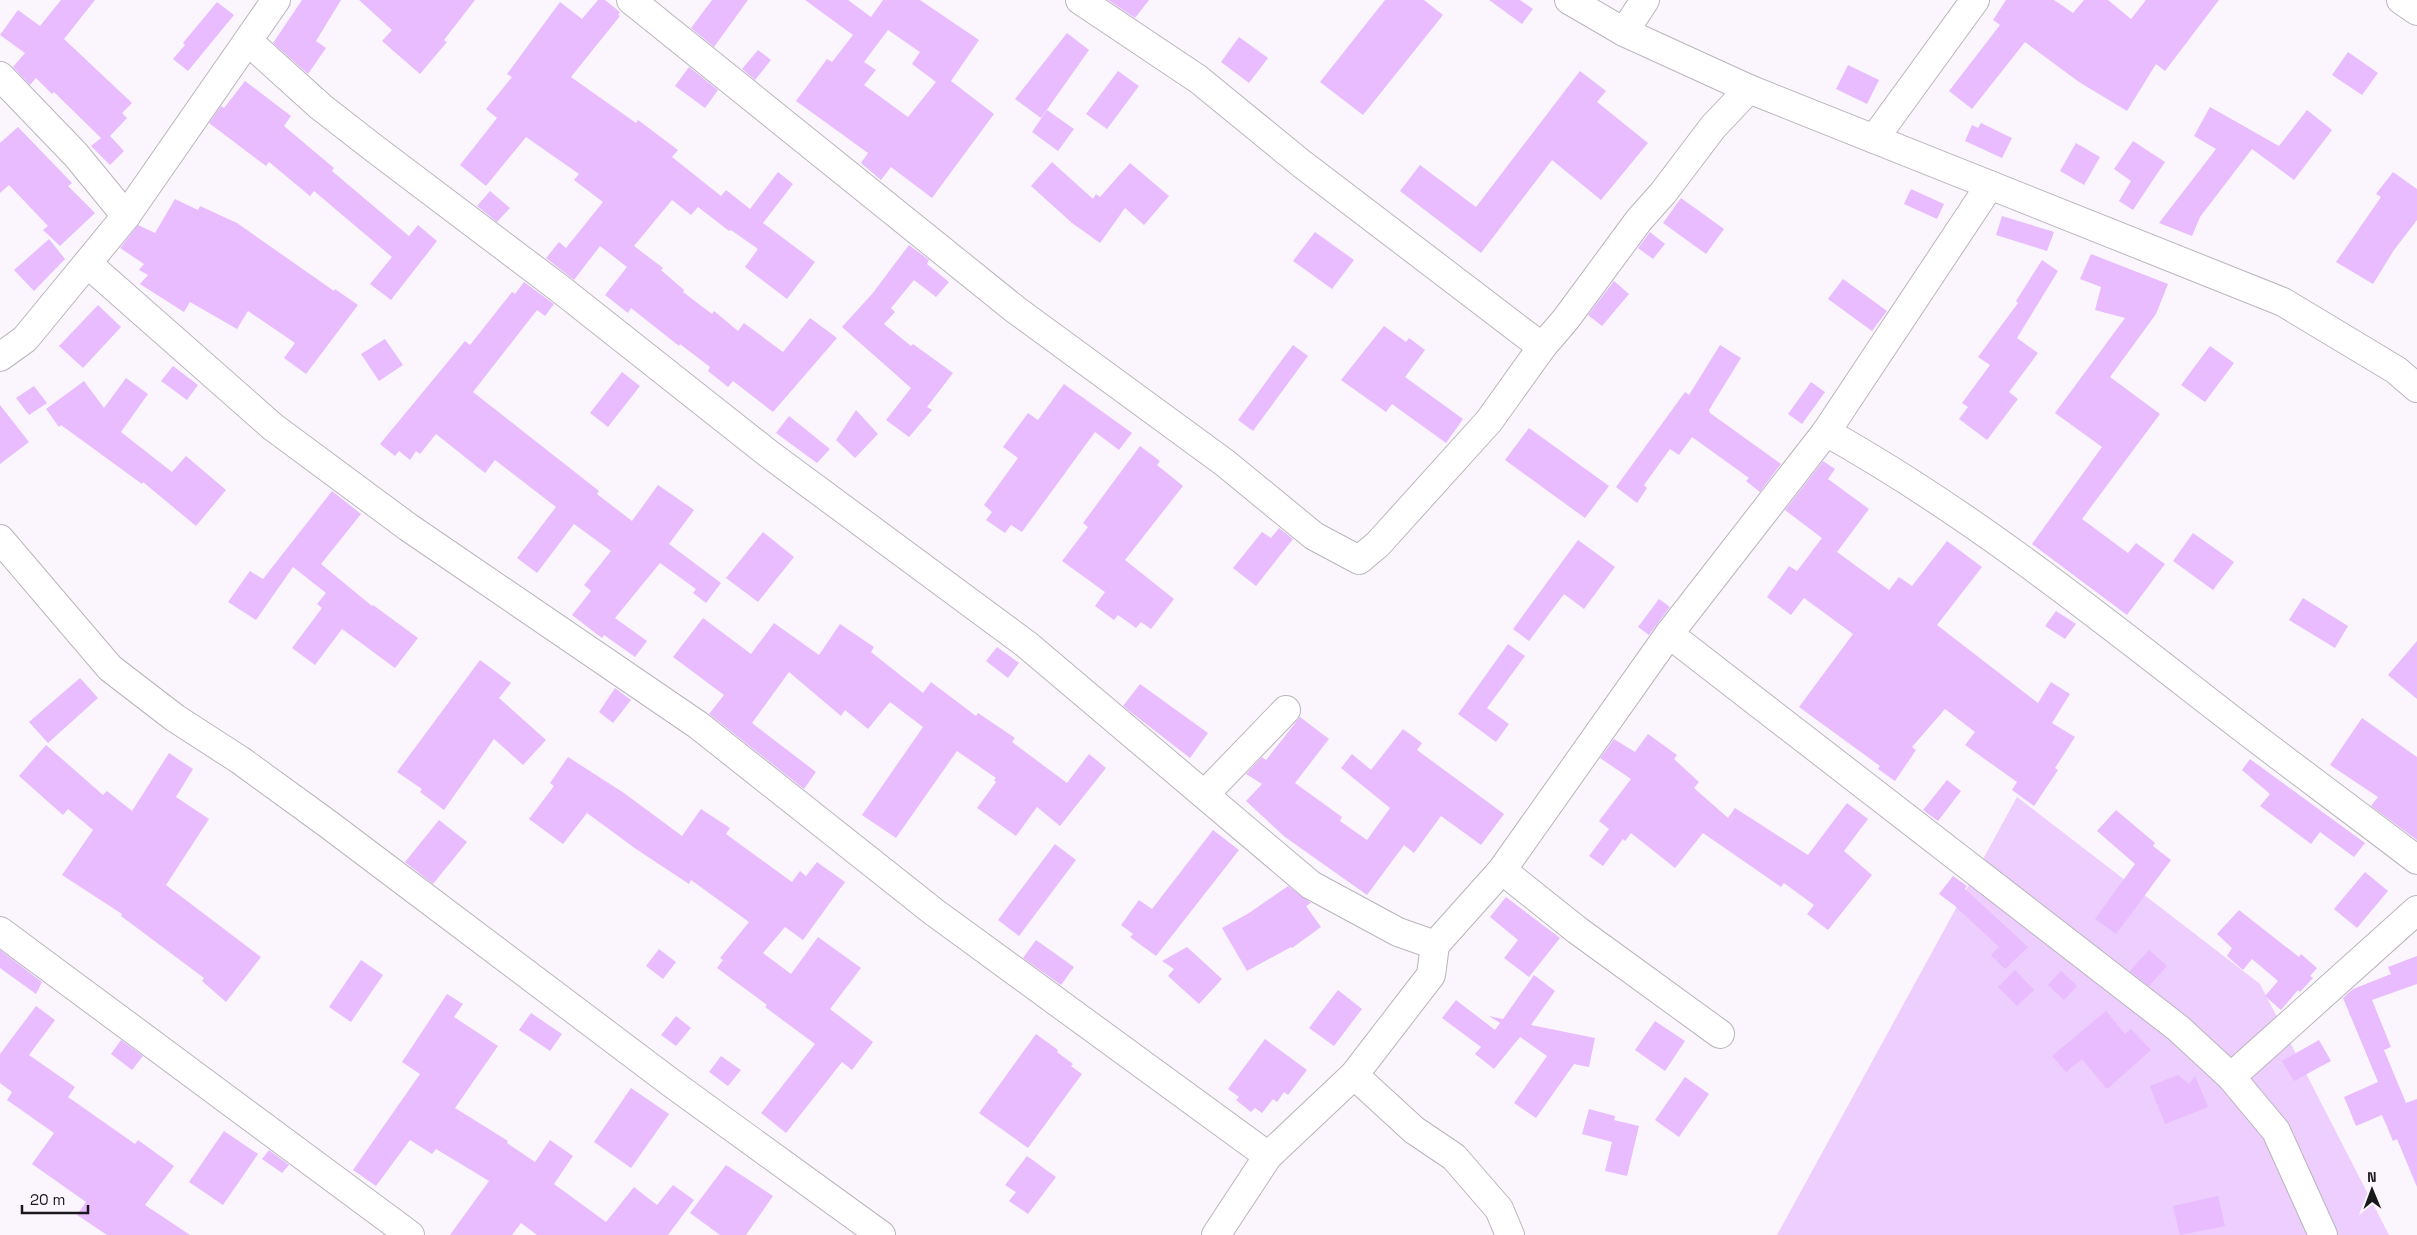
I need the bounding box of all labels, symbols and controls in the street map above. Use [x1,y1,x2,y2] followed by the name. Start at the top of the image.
[2347,1165,2397,1215] north arrow
[2367,1168,2377,1186] text: N
[22,1182,89,1214] scale bar
[30,1190,65,1209] text: 20 m

